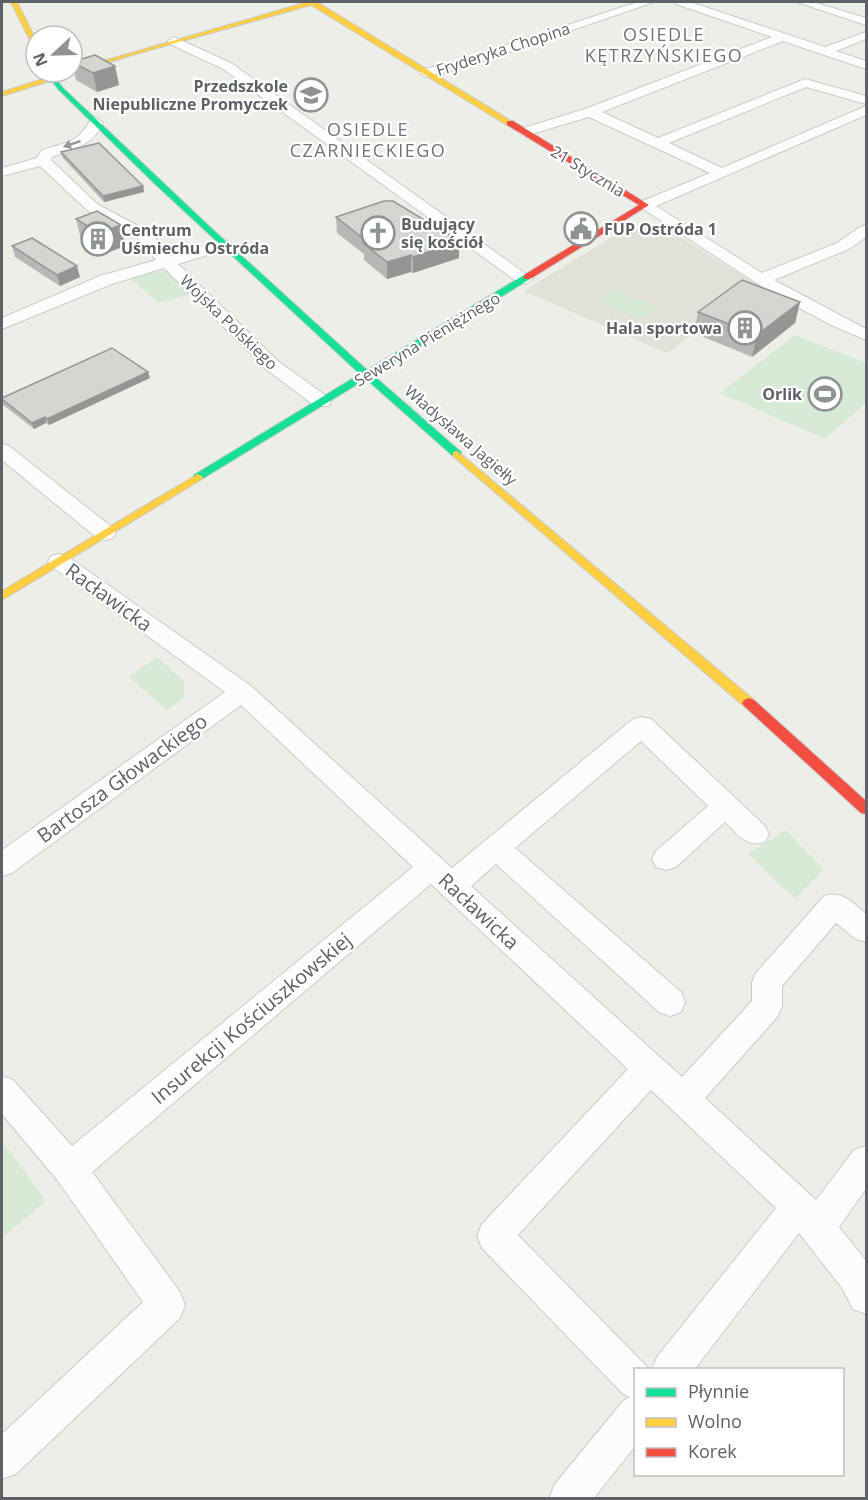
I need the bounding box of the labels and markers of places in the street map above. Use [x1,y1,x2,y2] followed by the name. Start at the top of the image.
[93,75,288,115] place label: Przedszkole Niepubliczne Promyczek
[293,77,329,113] school or university icon: Przedszkole Niepubliczne Promyczek
[563,211,599,247] public building icon: FUP Ostróda 1
[401,213,484,253] place label: Budujący się kościół
[360,215,396,251] church icon: Budujący się kościół
[604,218,717,240] place label: FUP Ostróda 1
[121,219,269,259] place label: Centrum Uśmiechu Ostróda
[80,221,116,257] building icon: Centrum Uśmiechu Ostróda
[727,310,763,346] building icon: Hala sportowa
[606,317,722,339] place label: Hala sportowa
[807,376,843,412] sports icon: Orlik
[762,383,802,405] place label: Orlik

